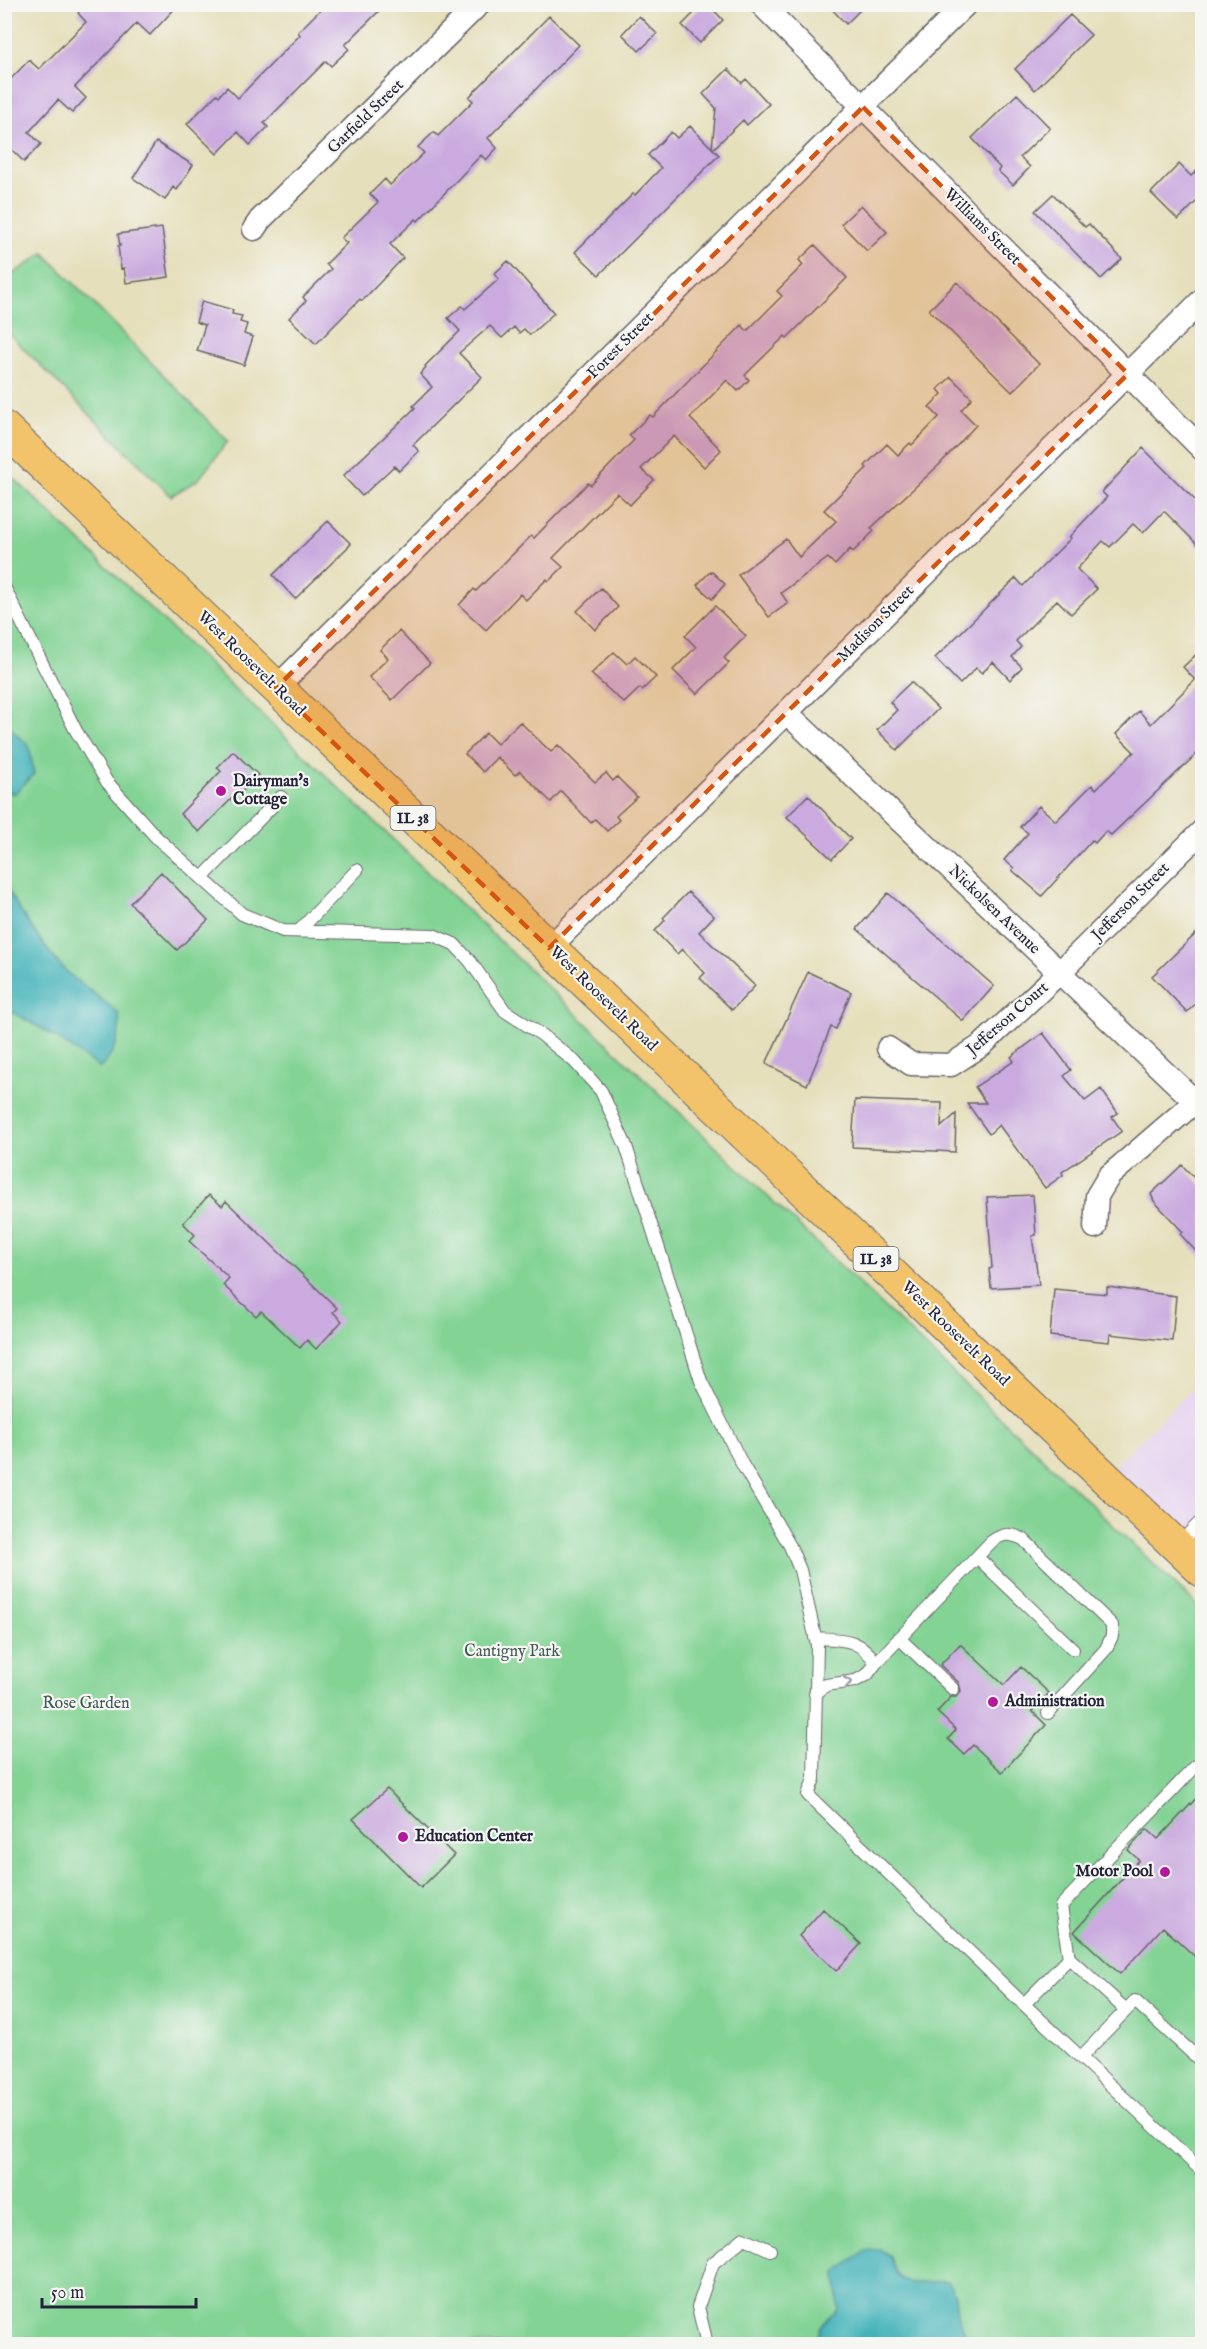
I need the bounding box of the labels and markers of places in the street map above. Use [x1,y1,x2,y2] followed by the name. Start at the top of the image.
[233,772,309,810] place label: Dairyman's Cottage
[214,784,228,798] marker: Dairyman's Cottage
[1004,1692,1105,1712] place label: Administration
[986,1695,1000,1709] marker: Administration
[415,1827,533,1847] place label: Education Center
[396,1830,410,1844] marker: Education Center
[1076,1862,1154,1882] place label: Motor Pool
[1158,1865,1172,1879] marker: Motor Pool

